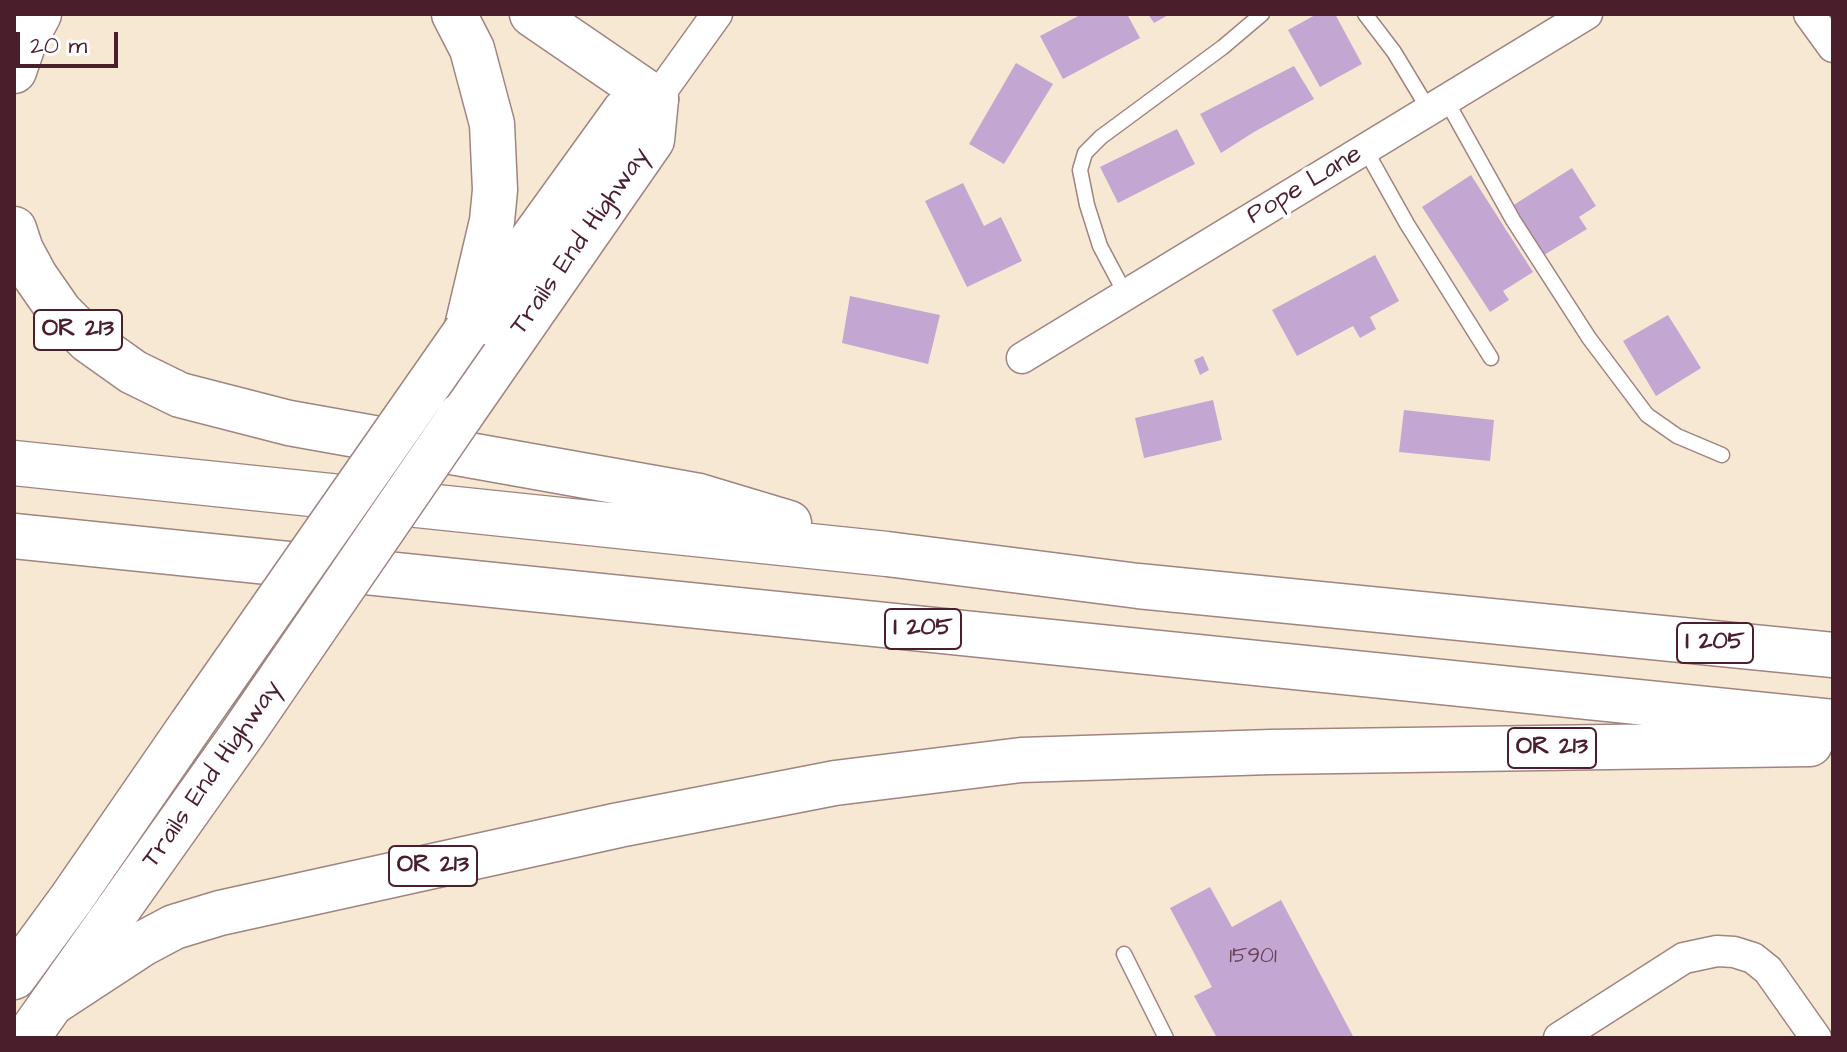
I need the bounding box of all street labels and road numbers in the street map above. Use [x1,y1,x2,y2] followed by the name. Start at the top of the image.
[1242,140,1368,232] street label: Pope Lane
[505,142,657,342] street label: Trails End Highway
[34,310,122,350] road number: OR 213
[885,609,961,649] road number: I 205
[1677,623,1753,663] road number: I 205
[137,675,289,875] street label: Trails End Highway
[1508,728,1596,768] road number: OR 213
[389,846,477,886] road number: OR 213

